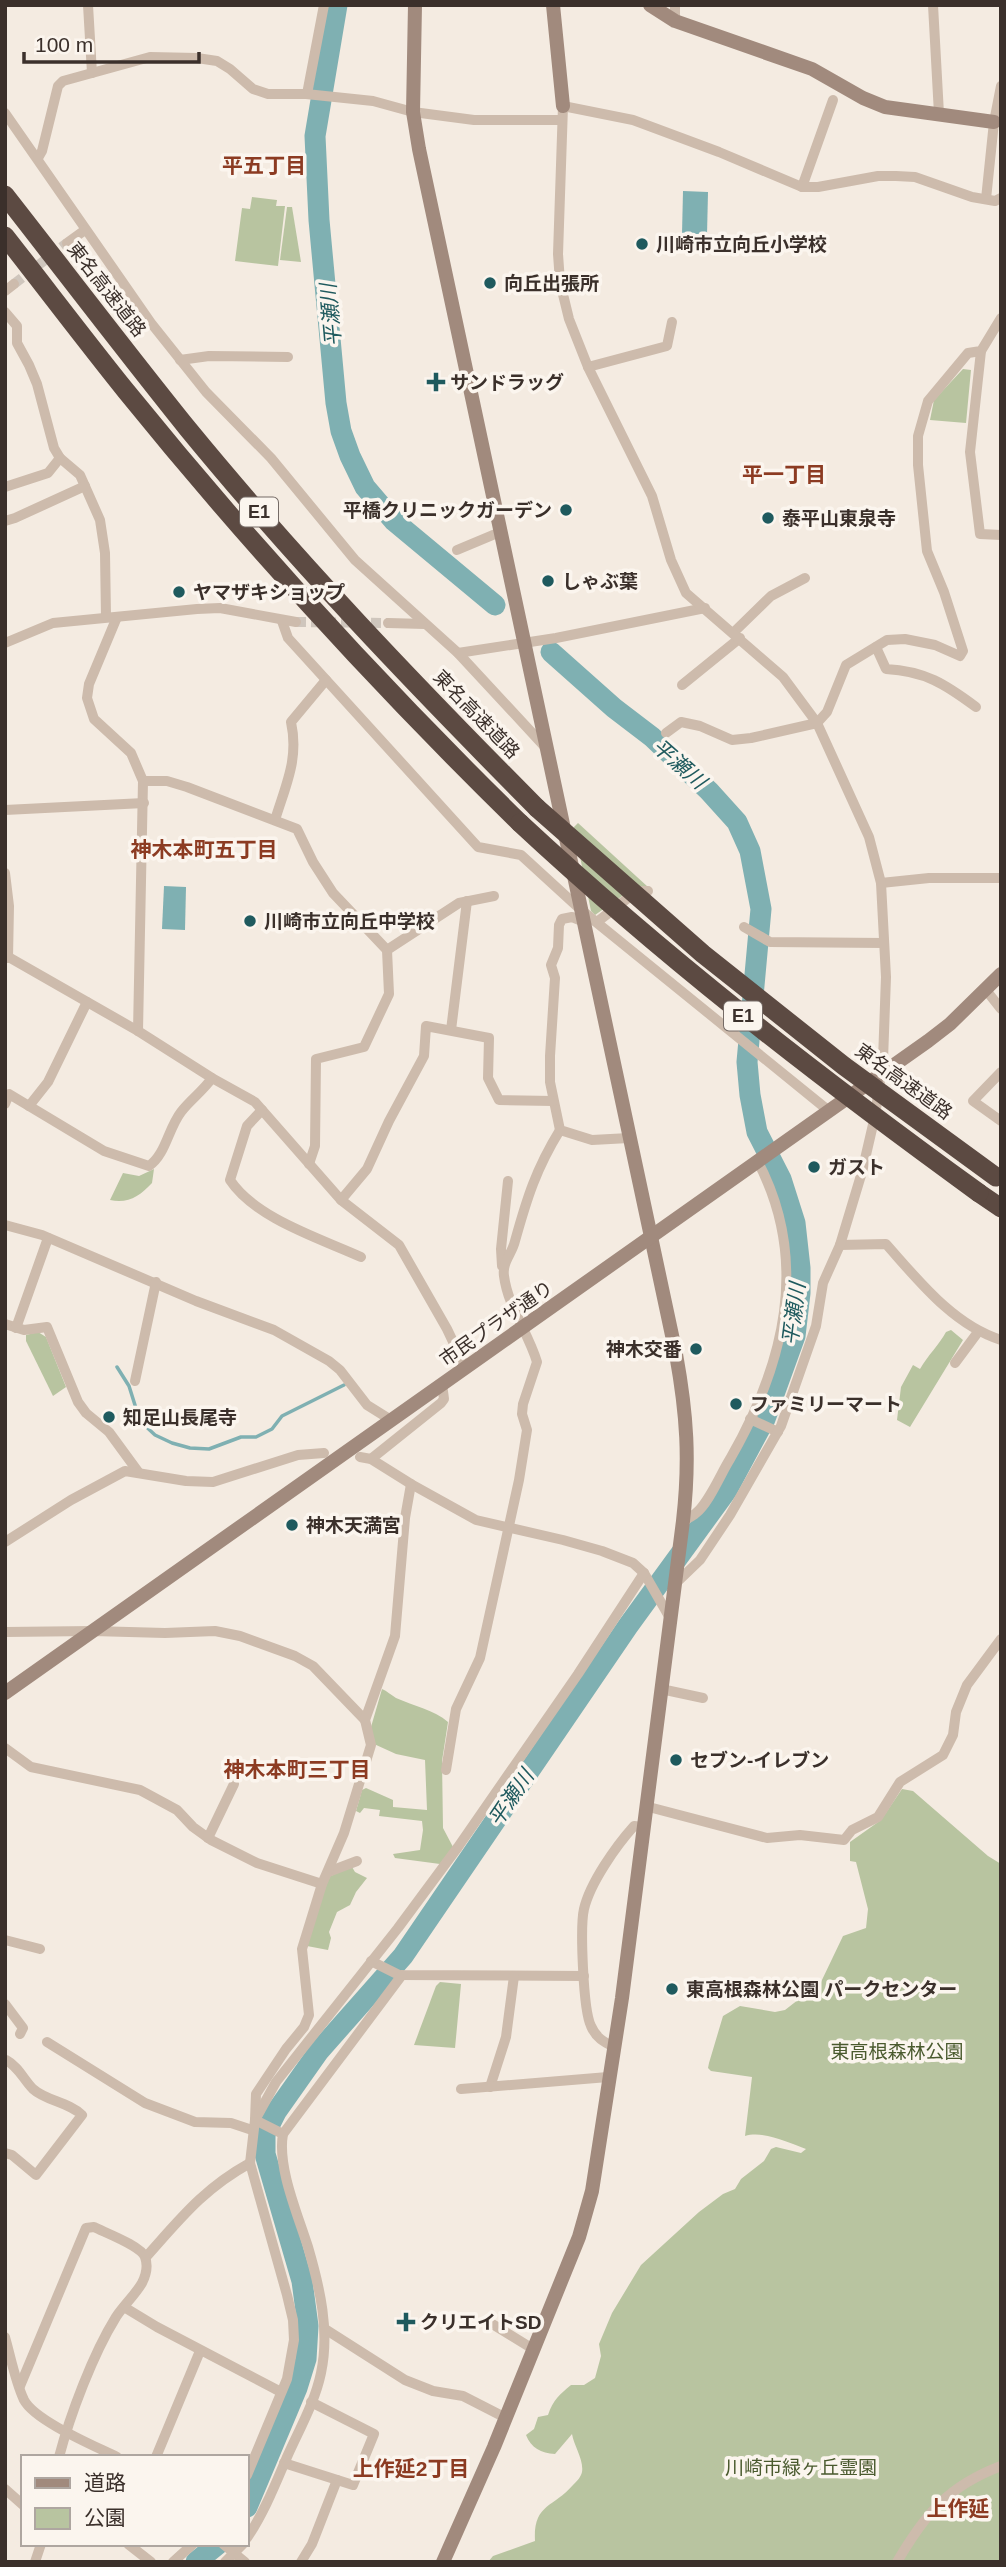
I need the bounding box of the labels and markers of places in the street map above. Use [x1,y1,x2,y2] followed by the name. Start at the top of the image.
[656,234,827,255] place label: 川崎市立向丘小学校
[634,236,650,252] marker: 川崎市立向丘小学校
[504,273,599,294] place label: 向丘出張所
[482,275,498,291] marker: 向丘出張所
[450,372,564,393] place label: サンドラッグ
[428,374,444,390] marker: サンドラッグ
[343,500,552,521] place label: 平橋クリニックガーデン
[558,502,574,518] marker: 平橋クリニックガーデン
[782,508,896,529] place label: 泰平山東泉寺
[760,510,776,526] marker: 泰平山東泉寺
[562,571,638,592] place label: しゃぶ葉
[540,573,556,589] marker: しゃぶ葉
[193,582,345,603] place label: ヤマザキショップ
[171,584,187,600] marker: ヤマザキショップ
[264,911,435,932] place label: 川崎市立向丘中学校
[242,913,258,929] marker: 川崎市立向丘中学校
[828,1157,885,1178] place label: ガスト
[806,1159,822,1175] marker: ガスト
[606,1339,682,1360] place label: 神木交番
[688,1341,704,1357] marker: 神木交番
[750,1394,902,1415] place label: ファミリーマート
[728,1396,744,1412] marker: ファミリーマート
[123,1407,237,1428] place label: 知足山長尾寺
[101,1409,117,1425] marker: 知足山長尾寺
[306,1515,401,1536] place label: 神木天満宮
[284,1517,300,1533] marker: 神木天満宮
[690,1750,829,1771] place label: セブン-イレブン
[668,1752,684,1768] marker: セブン-イレブン
[686,1979,957,2000] place label: 東高根森林公園 パークセンター
[664,1981,680,1997] marker: 東高根森林公園 パークセンター
[420,2312,541,2333] place label: クリエイトSD
[398,2314,414,2330] marker: クリエイトSD

